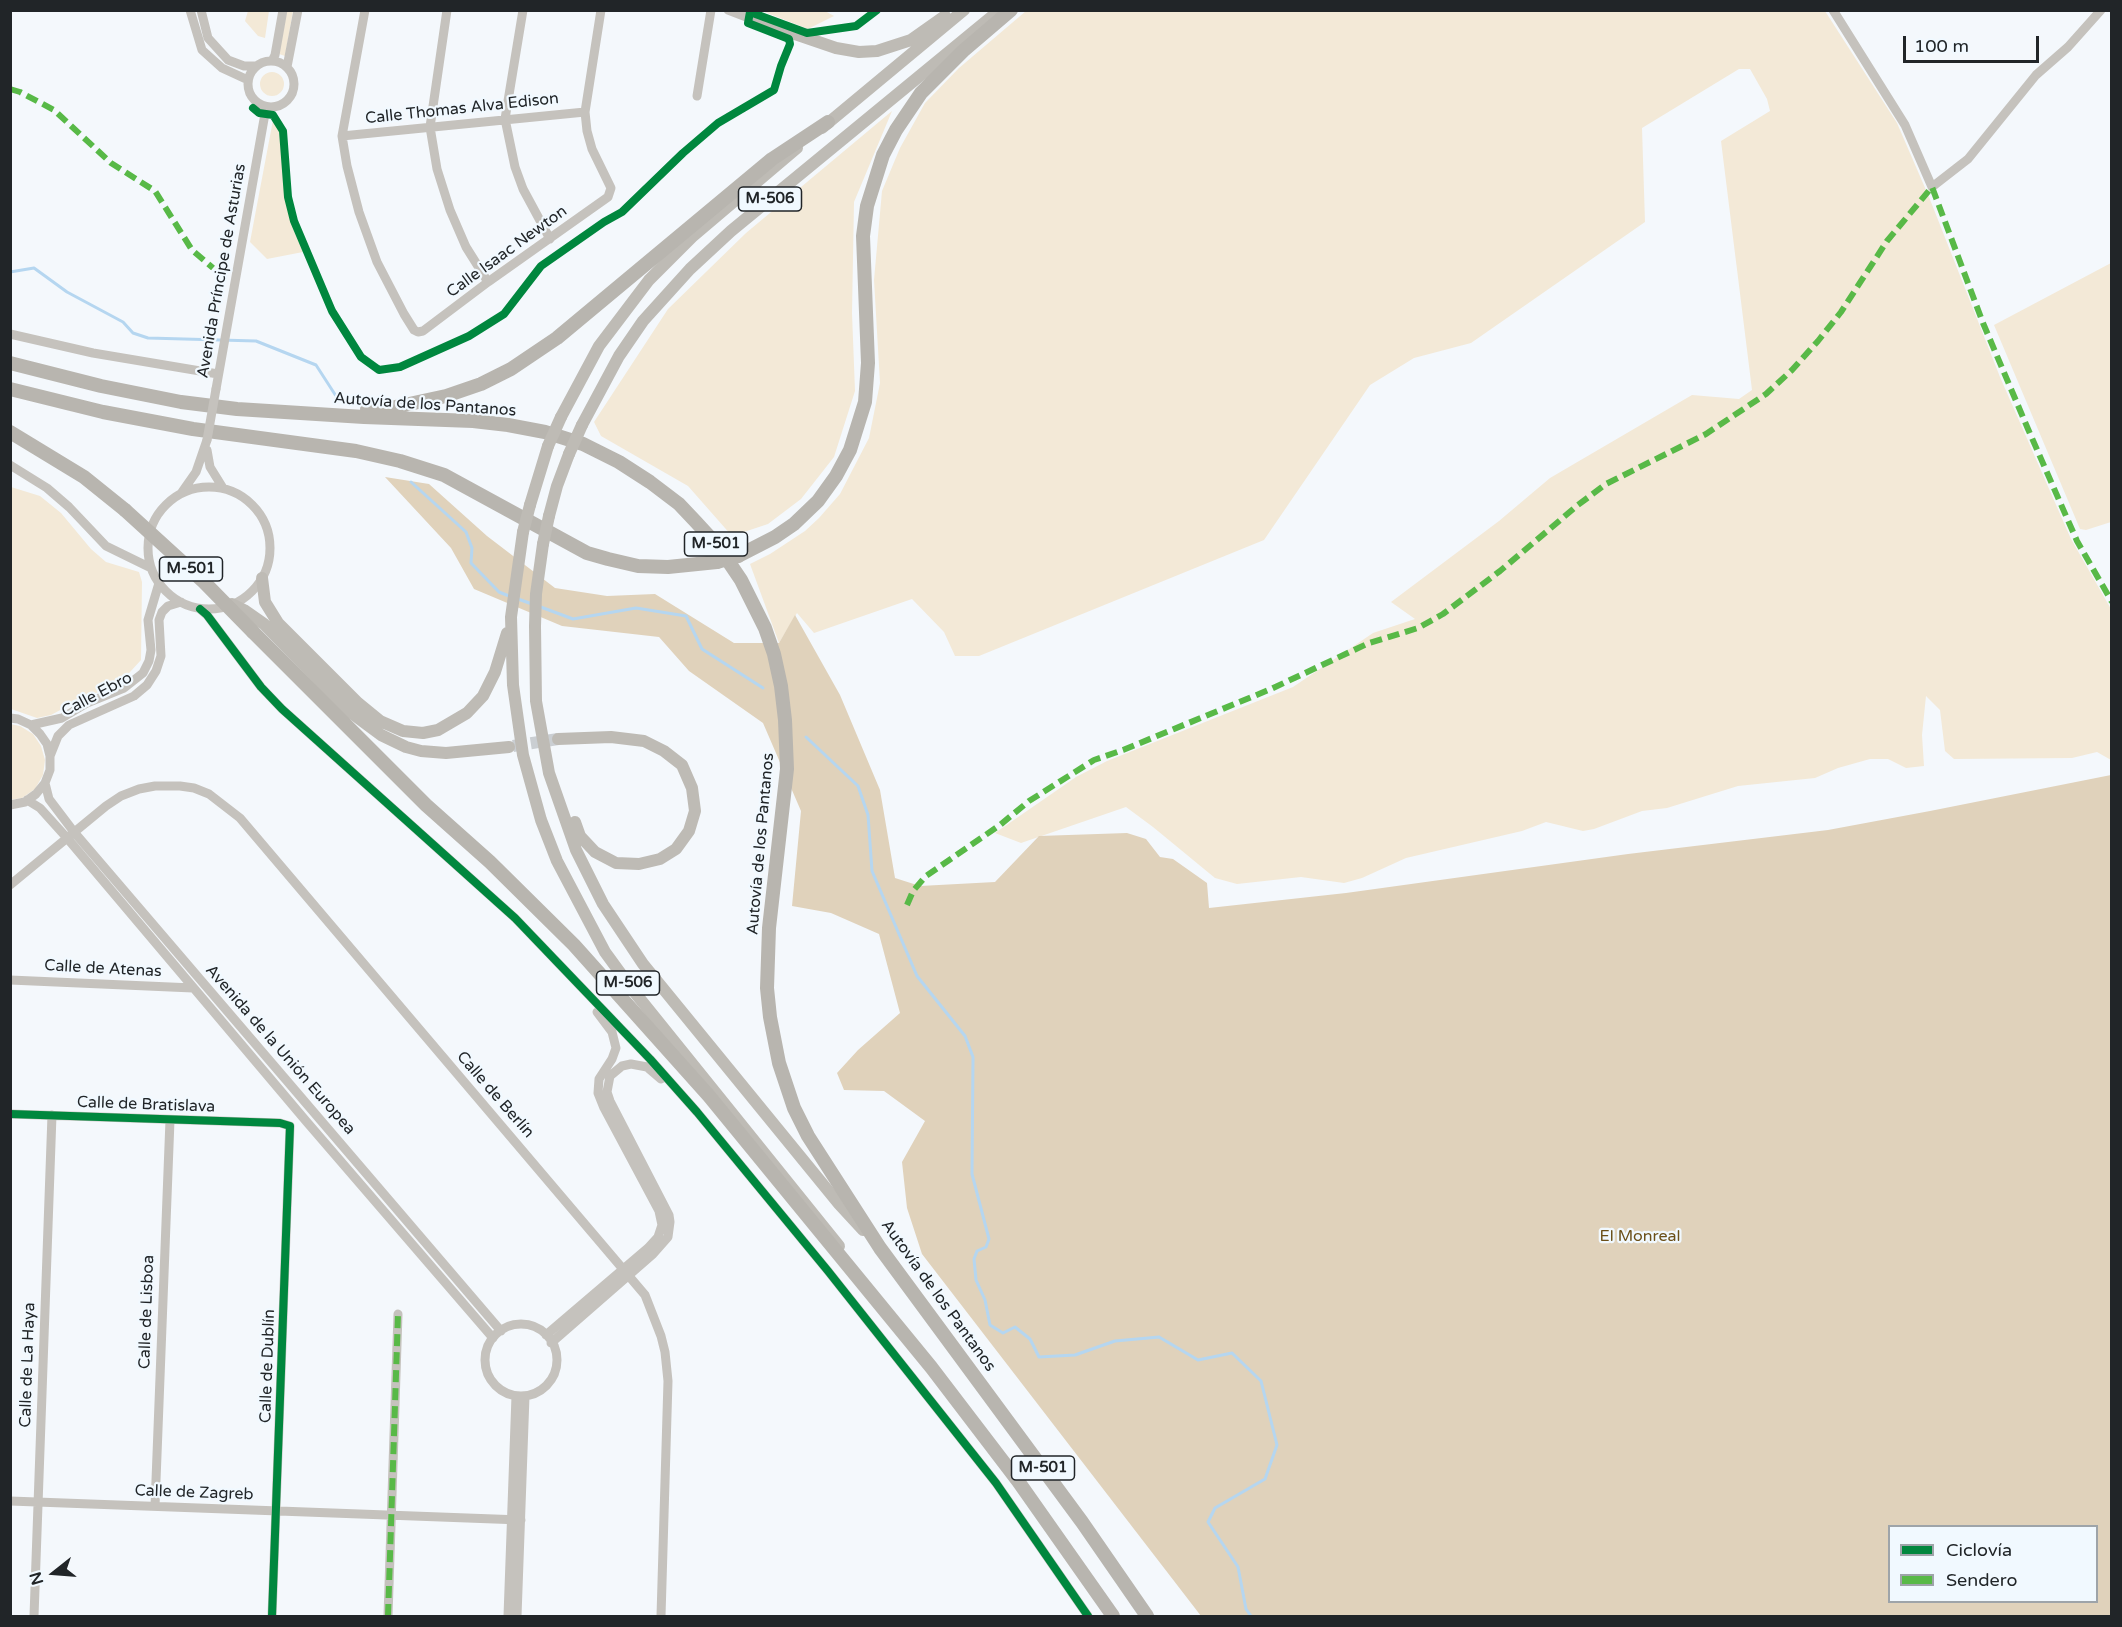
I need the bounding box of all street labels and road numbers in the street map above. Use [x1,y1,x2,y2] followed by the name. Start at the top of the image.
[364,89,560,129] street label: Calle Thomas Alva Edison
[194,162,250,380] street label: Avenida Príncipe de Asturias
[738,187,802,211] road number: M-506
[443,202,571,302] street label: Calle Isaac Newton
[333,389,517,421] street label: Autovía de los Pantanos
[684,532,748,556] road number: M-501
[160,557,222,581] road number: M-501
[58,668,136,722] street label: Calle Ebro
[743,752,779,936] street label: Autovía de los Pantanos
[44,956,162,982] street label: Calle de Atenas
[201,961,359,1139] street label: Avenida de la Unión Europea
[596,971,660,995] road number: M-506
[452,1048,538,1142] street label: Calle de Berlín
[76,1093,216,1117] street label: Calle de Bratislava
[877,1216,999,1376] street label: Autovía de los Pantanos
[135,1255,159,1369] street label: Calle de Lisboa
[16,1302,40,1428] street label: Calle de La Haya
[256,1309,280,1423] street label: Calle de Dublín
[1012,1456,1074,1480] road number: M-501
[134,1481,254,1505] street label: Calle de Zagreb

